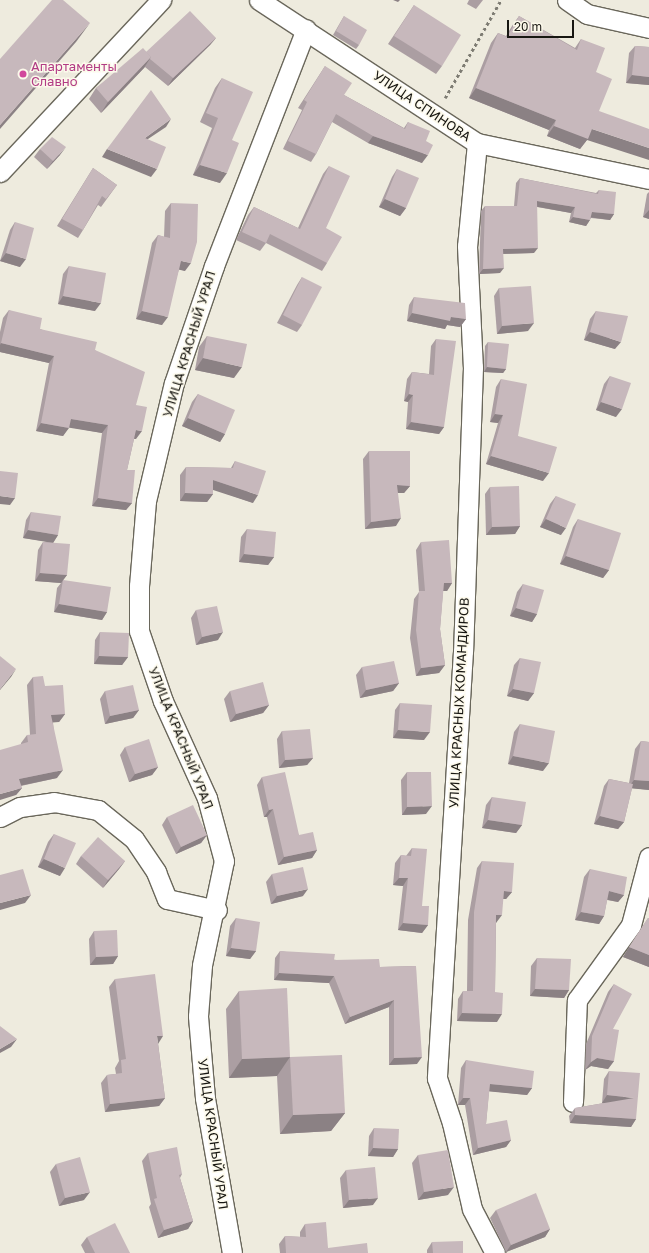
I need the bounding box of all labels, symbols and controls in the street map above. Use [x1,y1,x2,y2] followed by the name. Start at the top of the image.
[509,12,576,38] scale bar
[514,19,542,34] text: 20 m
[31,59,117,90] place label: Апартаменты Славно
[370,68,474,144] street label: УЛИЦА СПИНОВА
[18,69,28,79] marker: Апартаменты Славно
[159,269,219,419] street label: УЛИЦА КРАСНЫЙ УРАЛ
[446,597,472,809] street label: УЛИЦА КРАСНЫХ КОМАНДИРОВ
[145,664,217,812] street label: УЛИЦА КРАСНЫЙ УРАЛ
[195,1058,231,1210] street label: УЛИЦА КРАСНЫЙ УРАЛ

